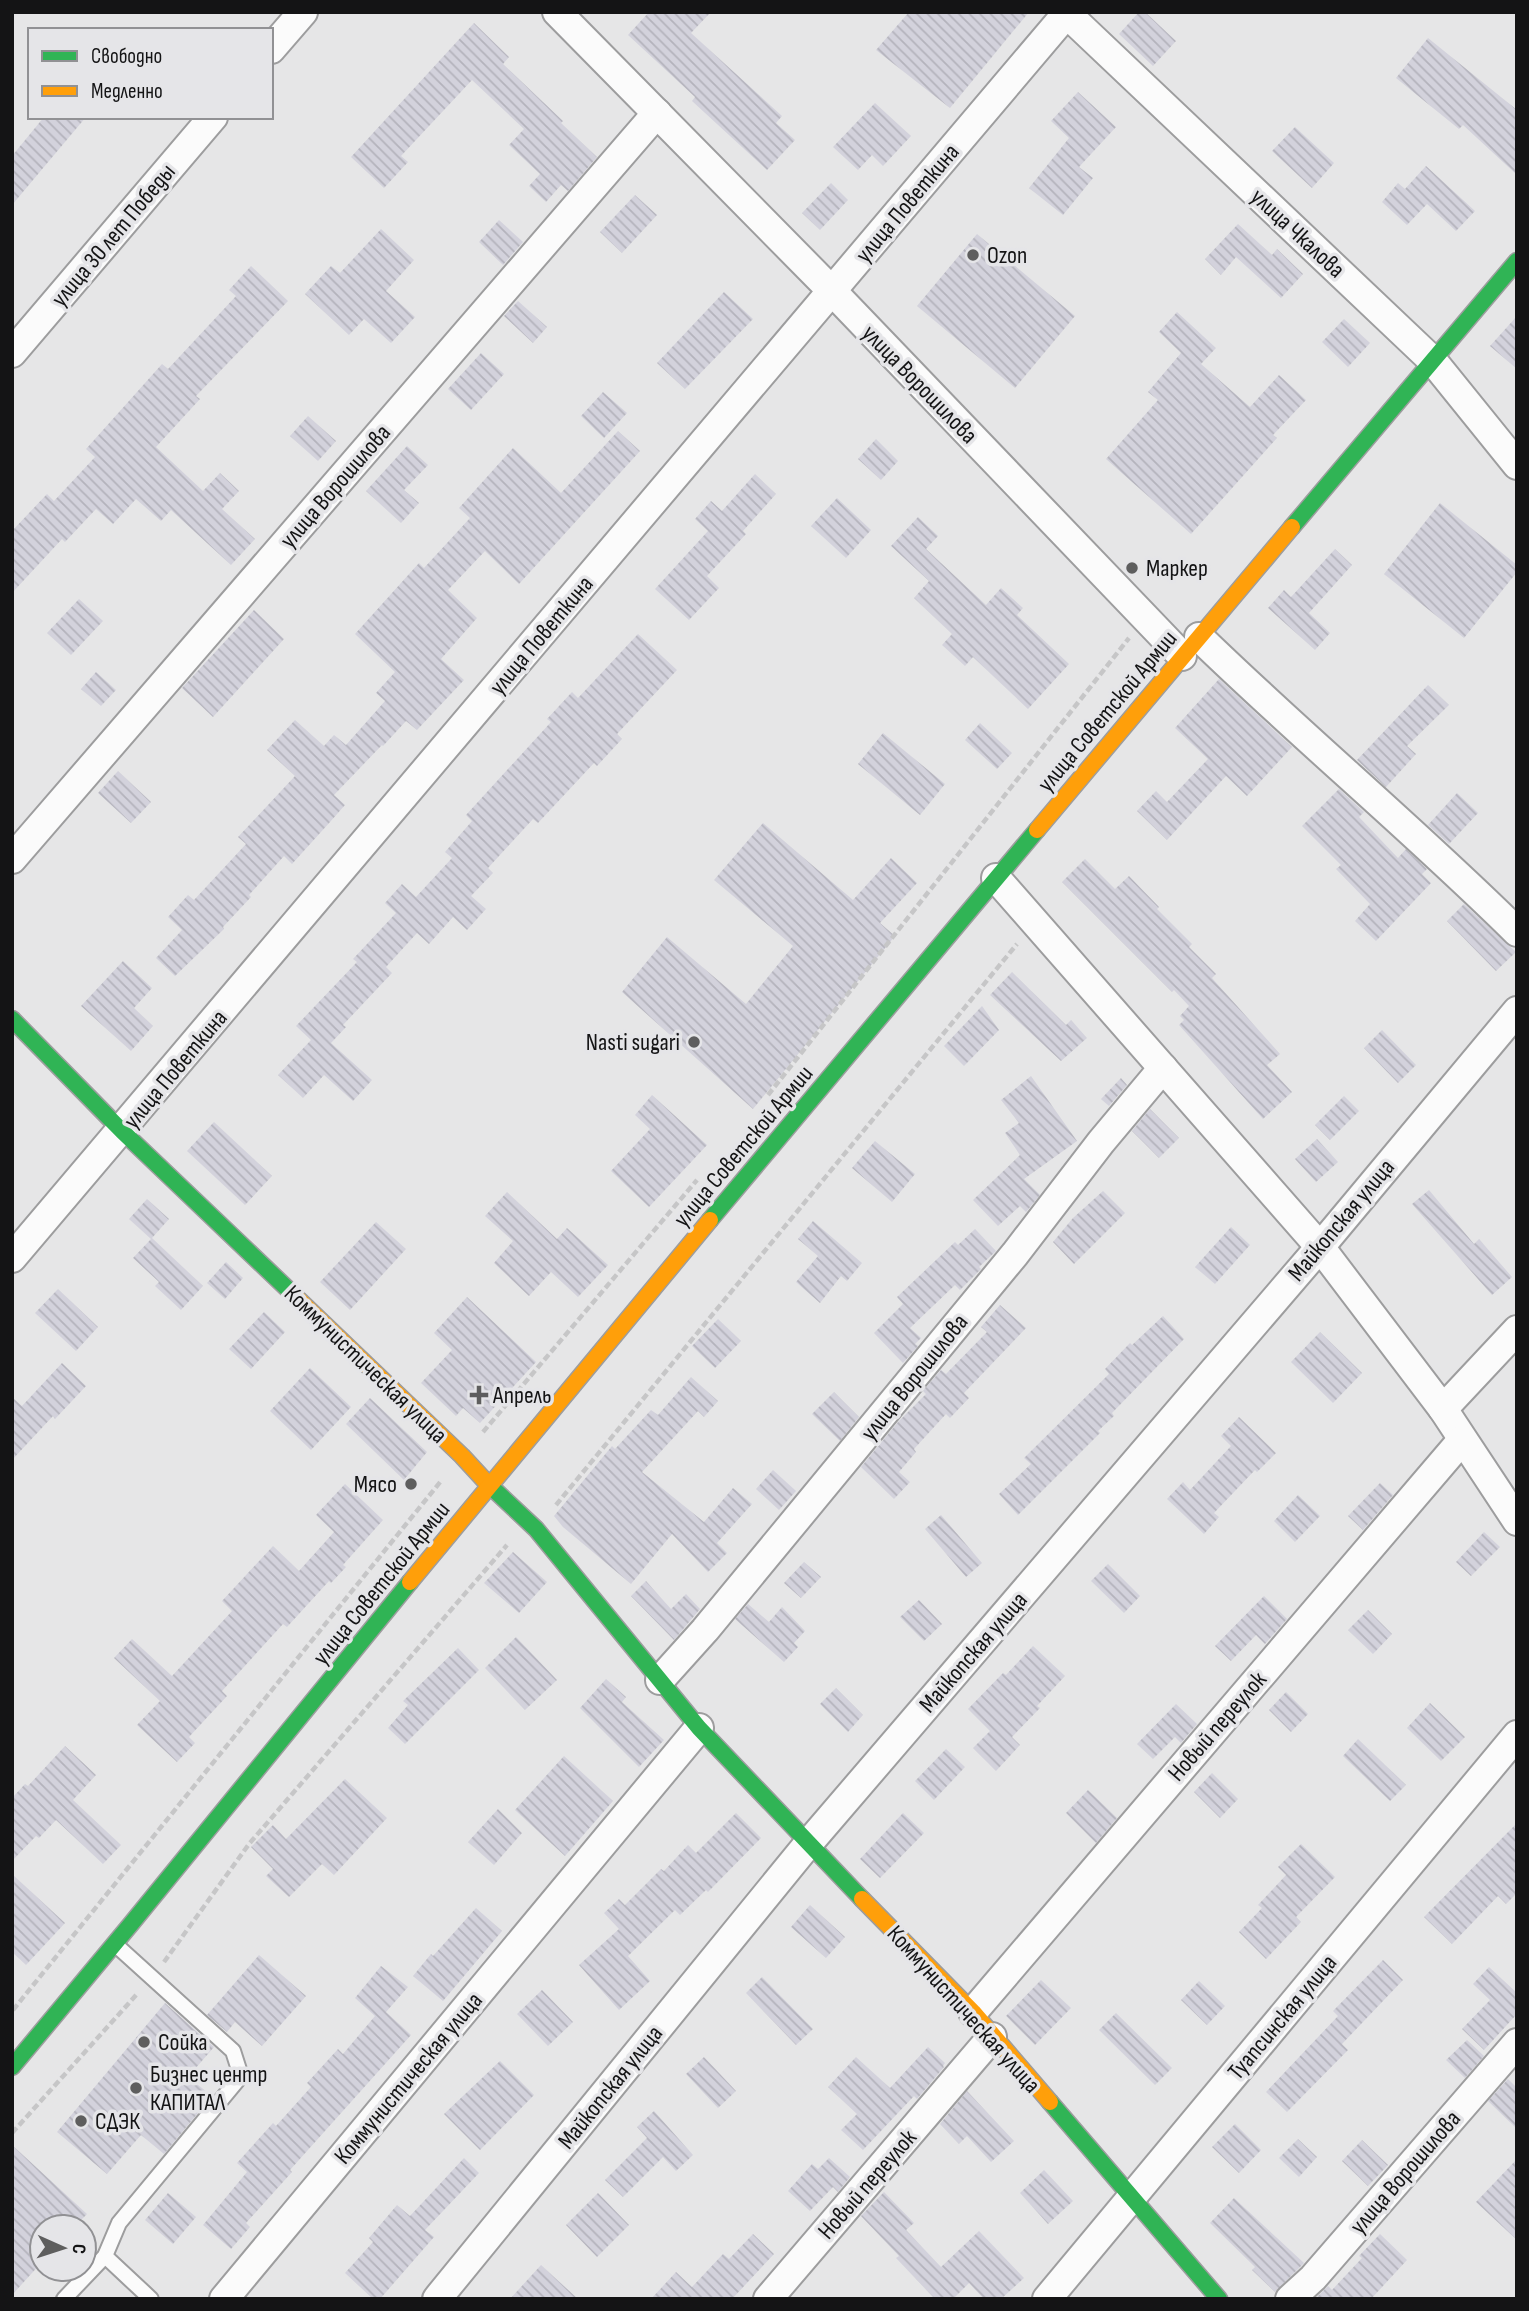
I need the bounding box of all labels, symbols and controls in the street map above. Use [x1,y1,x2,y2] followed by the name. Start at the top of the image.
[28,28,273,119] legend
[91,44,162,69] text: Свободно
[91,79,163,104] text: Медленно
[849,138,965,269] street label: улица Поветкина
[45,158,182,313] street label: улица 30 лет Победы
[1245,182,1351,284] street label: улица Чкалова
[987,241,1027,270] place label: Ozon
[965,247,981,263] marker: Ozon
[856,319,984,450] street label: улица Ворошилова
[274,419,397,554] street label: улица Ворошилова
[1146,554,1208,583] place label: Маркер
[1124,560,1140,576] marker: Маркер
[483,570,599,701] street label: улица Поветкина
[1031,625,1183,798] street label: улица Советской Армии
[117,1004,233,1135] street label: улица Поветкина
[586,1028,680,1057] place label: Nasti sugari
[686,1034,702,1050] marker: Nasti sugari
[667,1060,819,1233] street label: улица Советской Армии
[1282,1153,1401,1287] street label: Майкопская улица
[278,1279,453,1450] street label: Коммунистическая улица
[855,1308,974,1446] street label: улица Ворошилова
[492,1381,551,1410] place label: Апрель
[471,1387,487,1403] marker: Апрель
[354,1470,397,1499] place label: Мясо
[403,1476,419,1492] marker: Мясо
[307,1496,456,1671] street label: улица Советской Армии
[913,1586,1034,1719] street label: Майкопская улица
[1162,1665,1273,1787] street label: Новый переулок
[881,1920,1046,2099] street label: Коммунистическая улица
[1222,1949,1343,2086] street label: Туапсинская улица
[328,1987,489,2170] street label: Коммунистическая улица
[552,2020,669,2155] street label: Майкопская улица
[158,2028,208,2057] place label: Сойка
[136,2034,152,2050] marker: Сойка
[150,2060,267,2117] place label: Бизнес центр КАПИТАЛ
[128,2080,144,2096] marker: Бизнес центр КАПИТАЛ
[1344,2105,1467,2240] street label: улица Ворошилова
[95,2107,140,2136] place label: СДЭК
[73,2113,89,2129] marker: СДЭК
[812,2123,923,2245] street label: Новый переулок
[28,2213,98,2283] north arrow
[67,2243,90,2255] text: С

